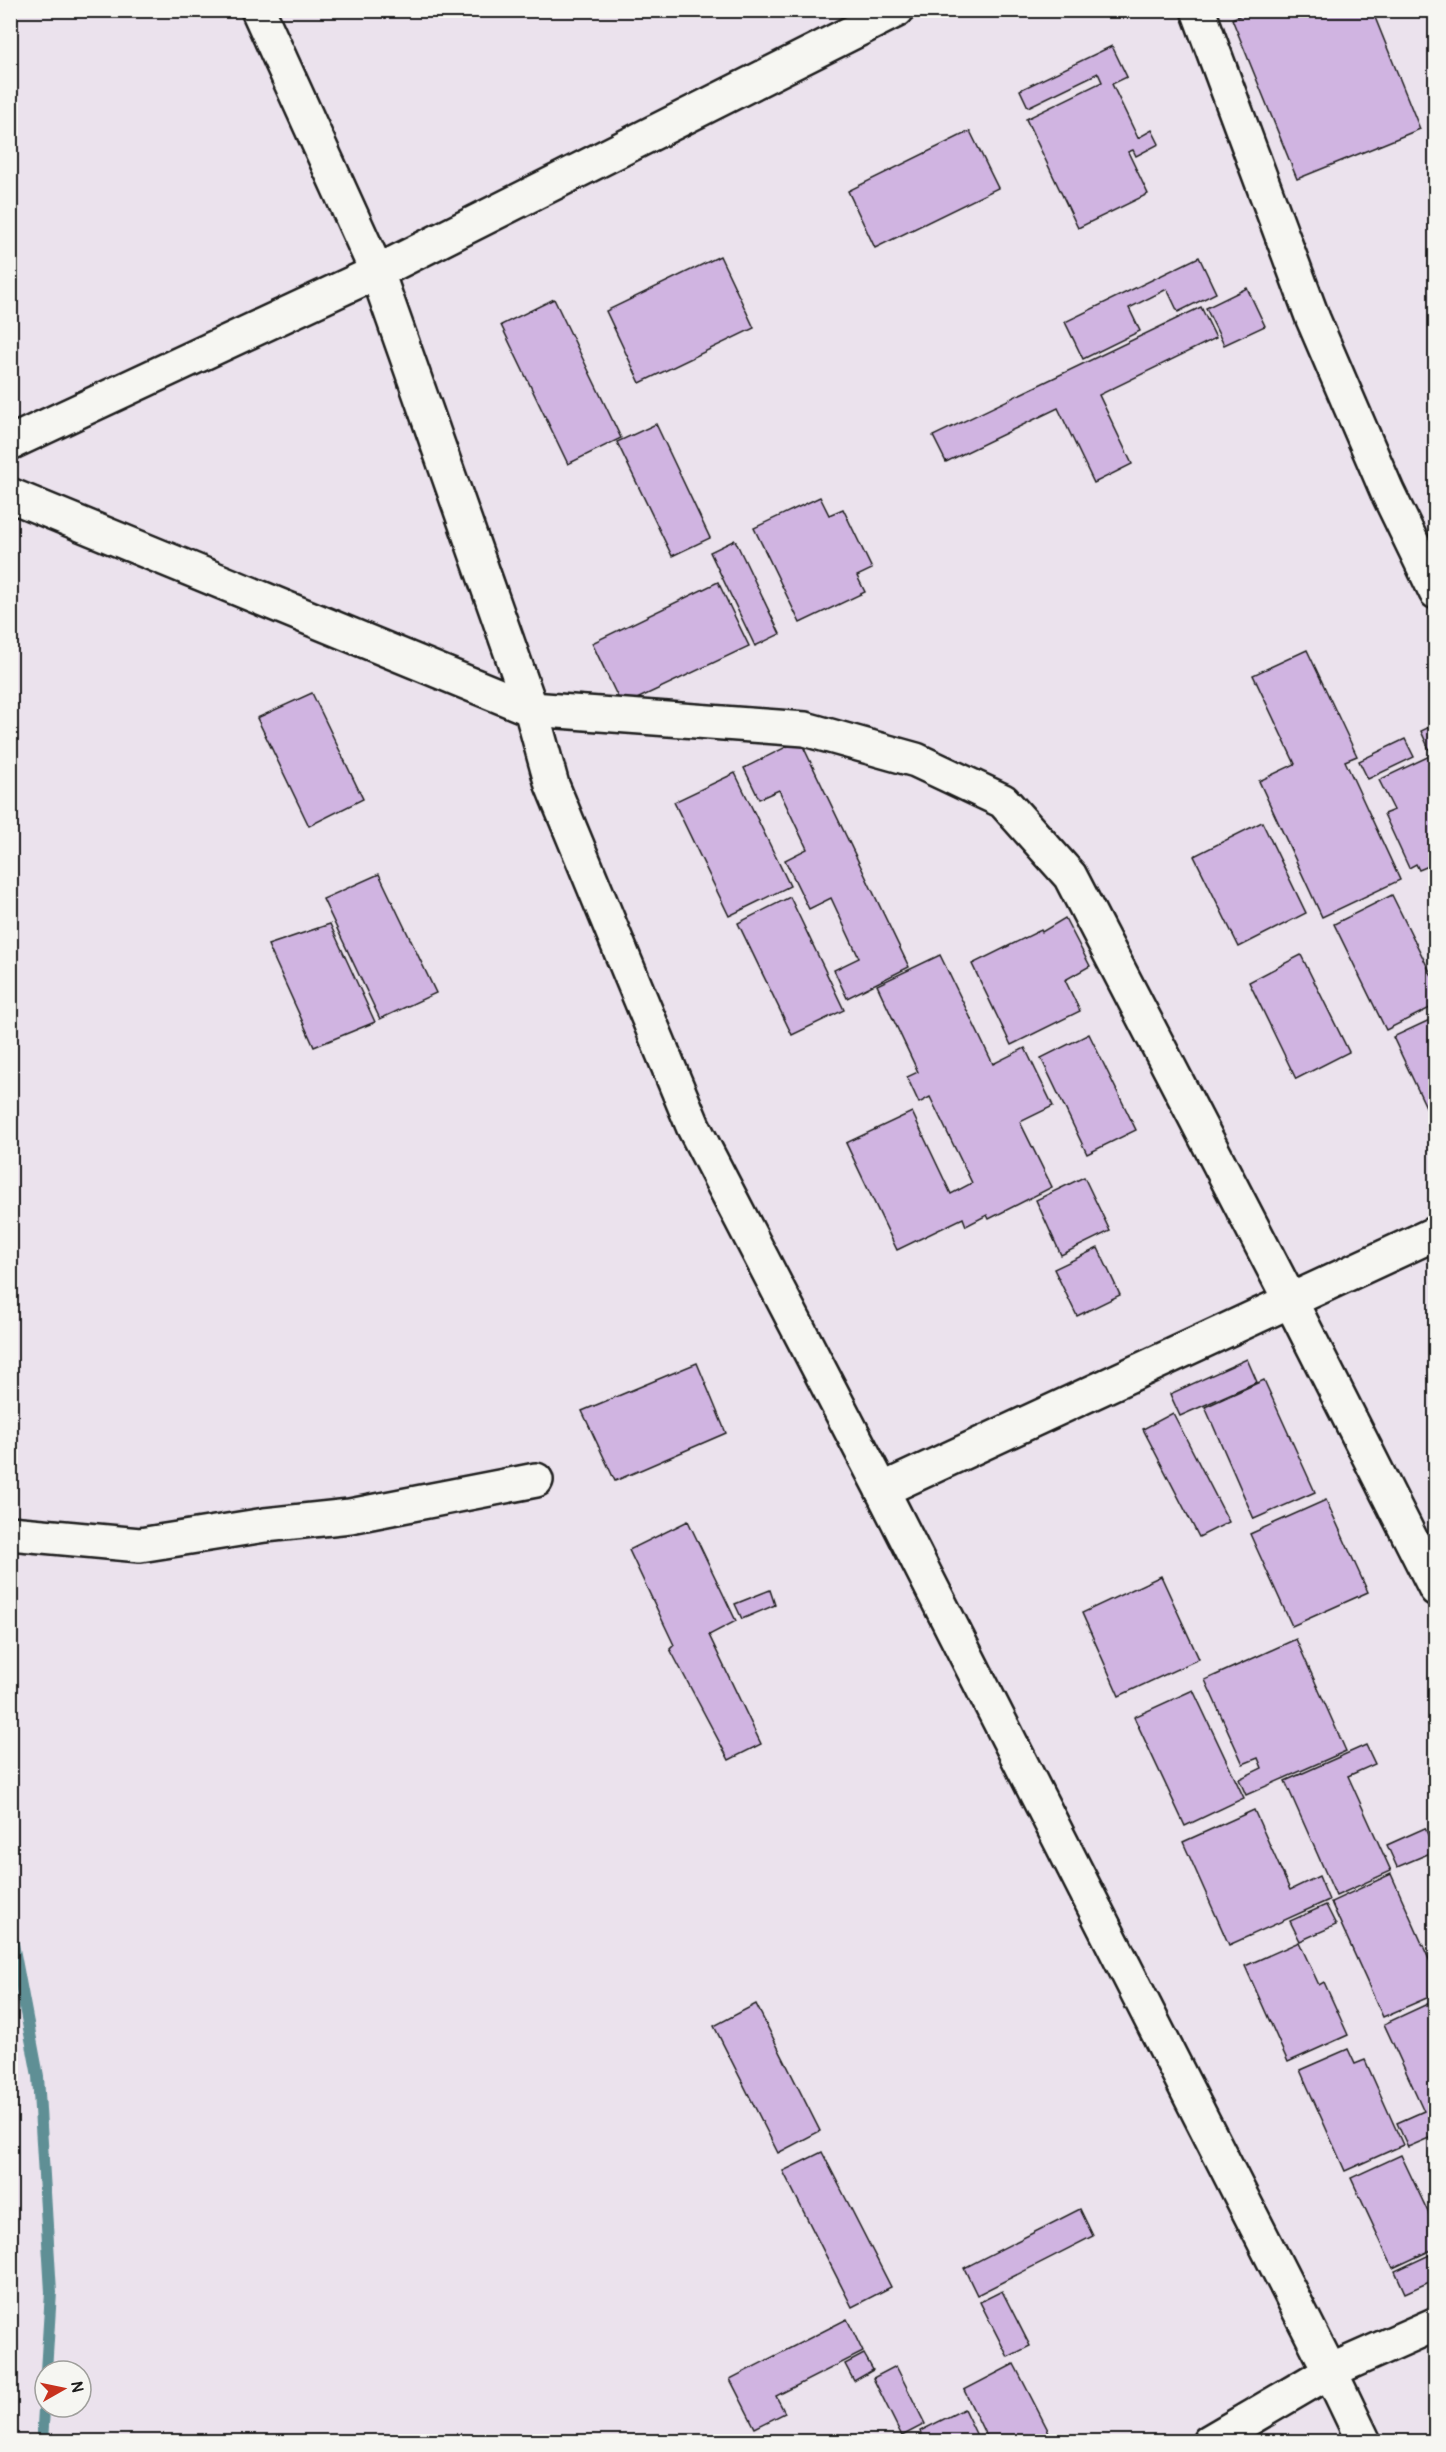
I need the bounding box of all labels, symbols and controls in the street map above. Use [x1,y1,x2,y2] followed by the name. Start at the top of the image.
[33,2359,93,2419] north arrow
[66,2380,88,2394] text: N

